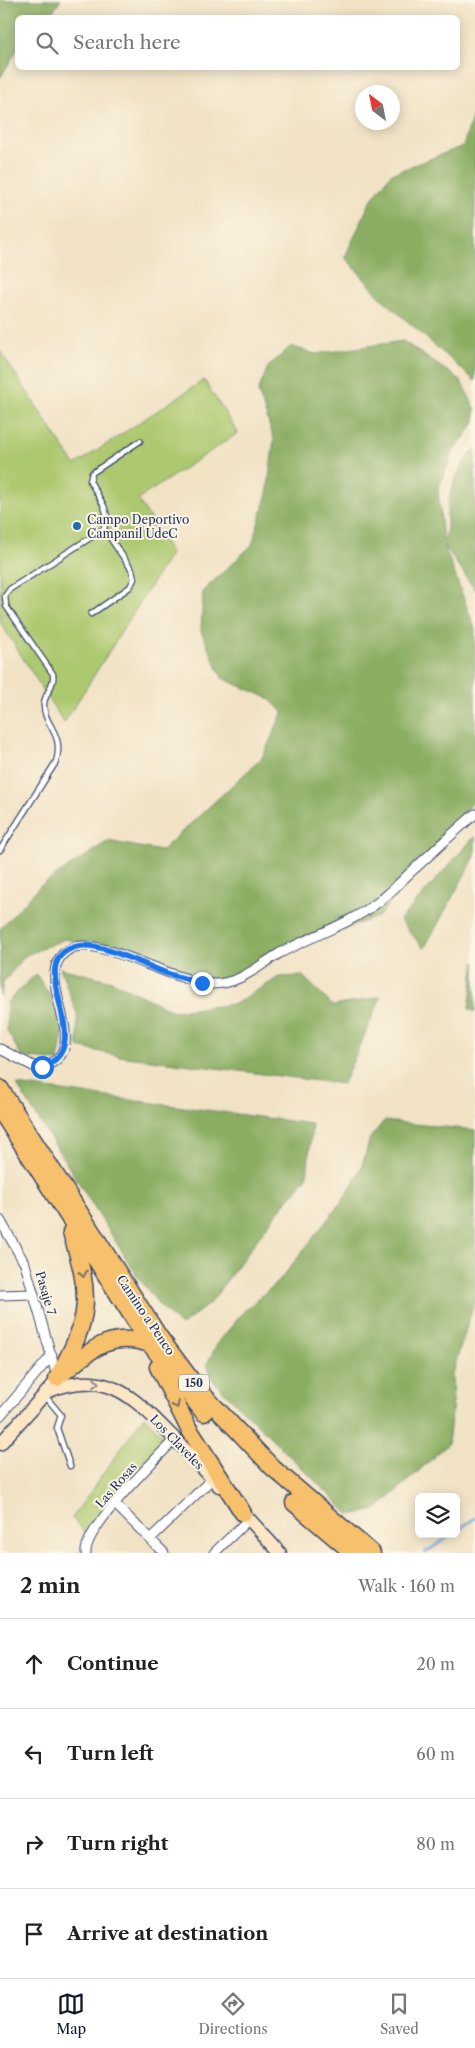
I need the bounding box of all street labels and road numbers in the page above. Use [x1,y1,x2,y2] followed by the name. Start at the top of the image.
[33,1269,59,1317] street label: Pasaje 7
[114,1272,178,1358] street label: Camino a Penco
[179,1375,209,1392] road number: 150
[147,1411,207,1473] street label: Los Claveles
[92,1459,140,1511] street label: Las Rosas

